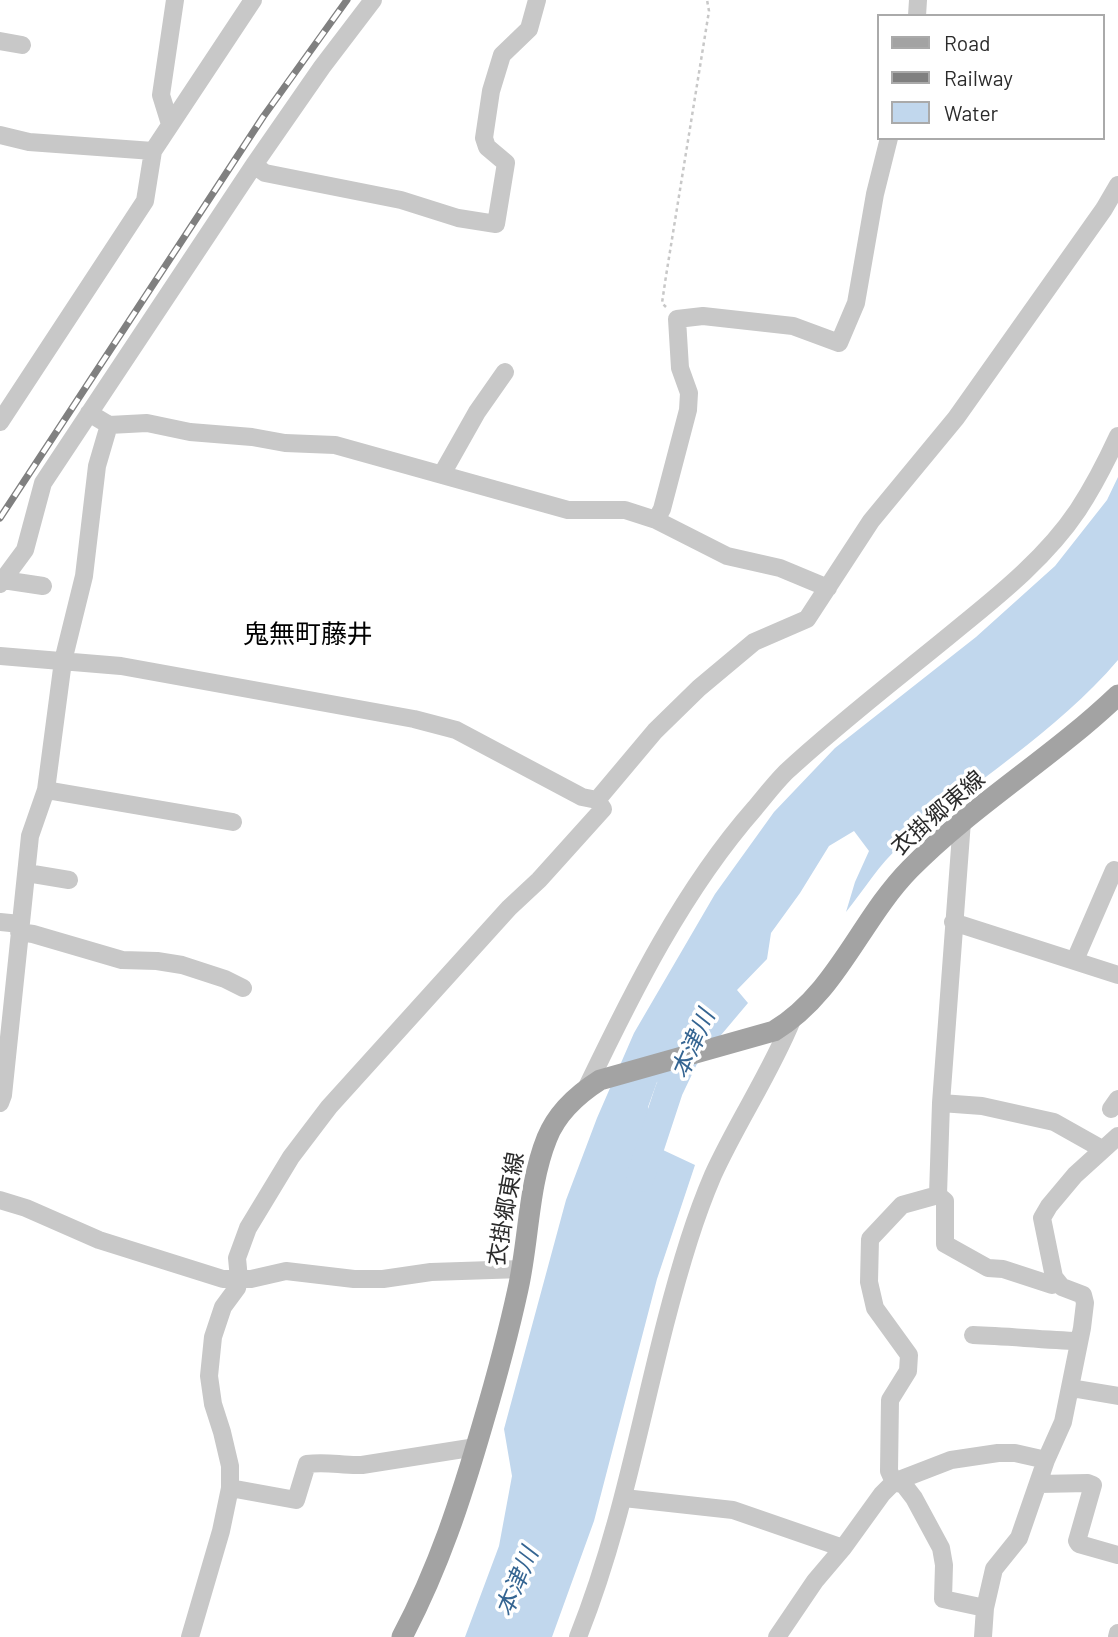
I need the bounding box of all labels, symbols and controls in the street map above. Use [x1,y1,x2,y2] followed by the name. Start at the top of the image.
[876,14,1104,140] legend
[944,30,990,55] text: Road
[944,65,1013,90] text: Railway
[944,100,998,125] text: Water
[243,618,373,650] district label: 鬼無町藤井
[886,765,990,861] street label: 衣掛郷東線
[665,1005,721,1083] water label: 本津川
[482,1150,530,1268] street label: 衣掛郷東線
[490,1543,544,1621] water label: 本津川

